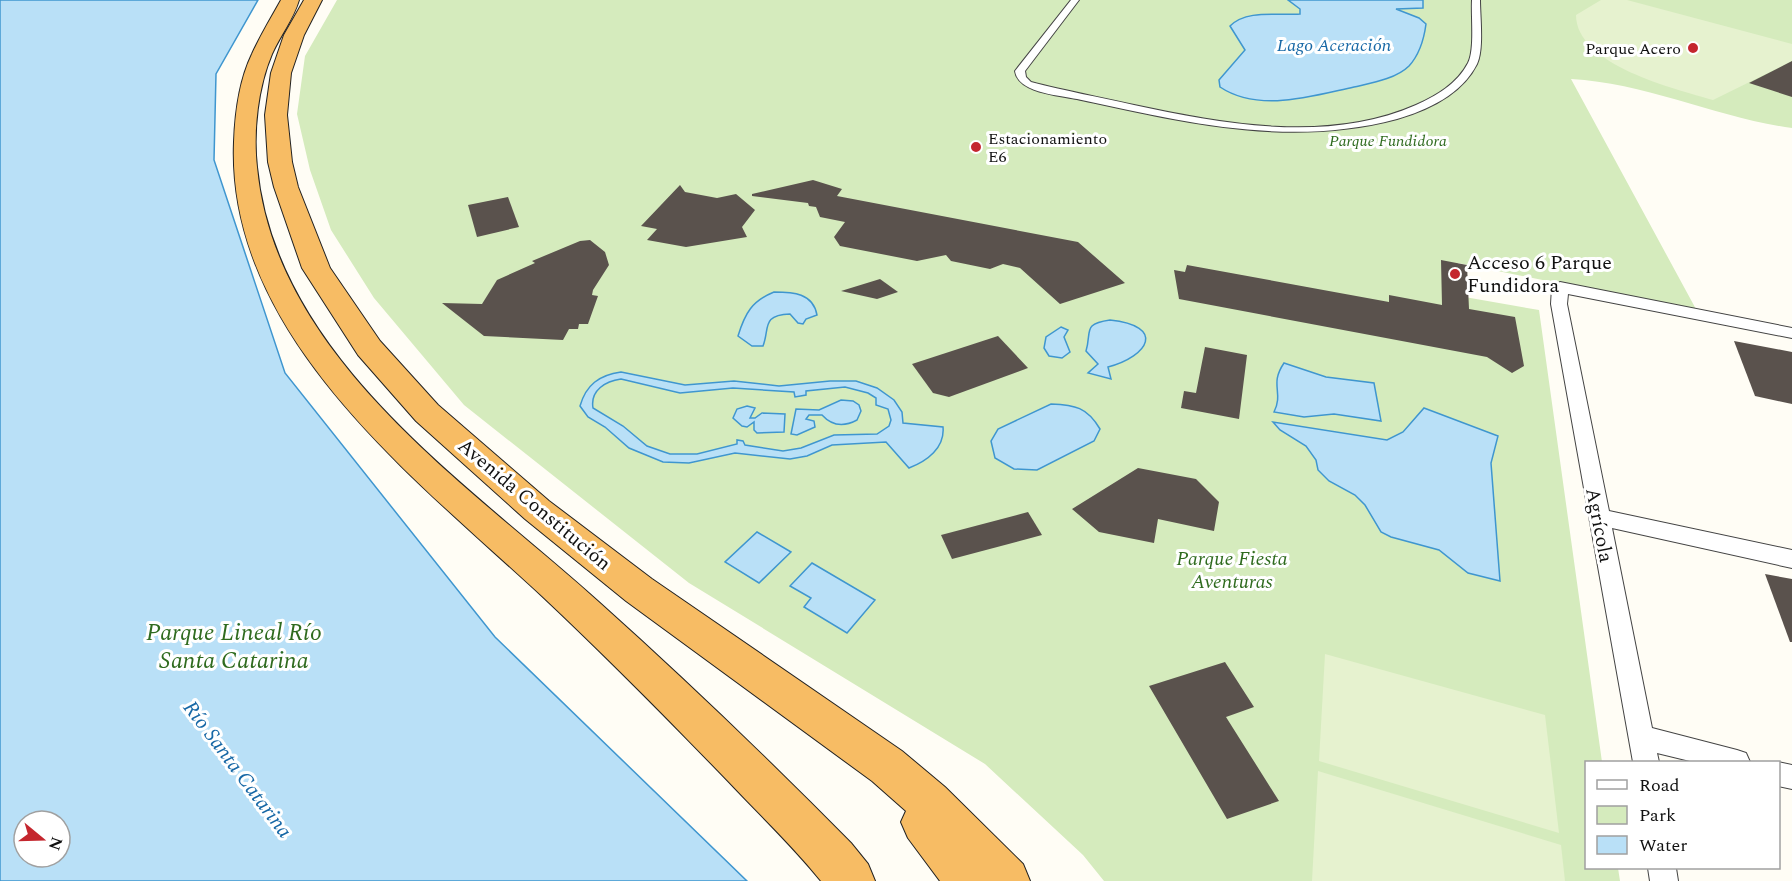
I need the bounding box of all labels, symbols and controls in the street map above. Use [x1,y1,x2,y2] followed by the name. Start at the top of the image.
[1277,32,1392,59] water label: Lago Aceración
[1585,37,1681,61] place label: Parque Acero
[1686,41,1700,55] marker: Parque Acero
[988,127,1107,169] place label: Estacionamiento E6
[1329,129,1447,153] park label: Parque Fundidora
[969,140,983,154] marker: Estacionamiento E6
[1467,248,1612,301] place label: Acceso 6 Parque Fundidora
[1448,267,1462,281] marker: Acceso 6 Parque Fundidora
[451,431,618,578] street label: Avenida Constitución
[1577,485,1621,565] street label: Agrícola
[1176,544,1288,597] park label: Parque Fiesta Aventuras
[146,615,322,679] park label: Parque Lineal Río Santa Catarina
[175,694,300,846] water label: Río Santa Catarina
[1585,761,1780,869] legend
[1639,772,1680,799] text: Road
[1639,802,1676,829] text: Park
[12,809,72,869] north arrow
[1639,832,1687,859] text: Water
[42,833,69,854] text: N

